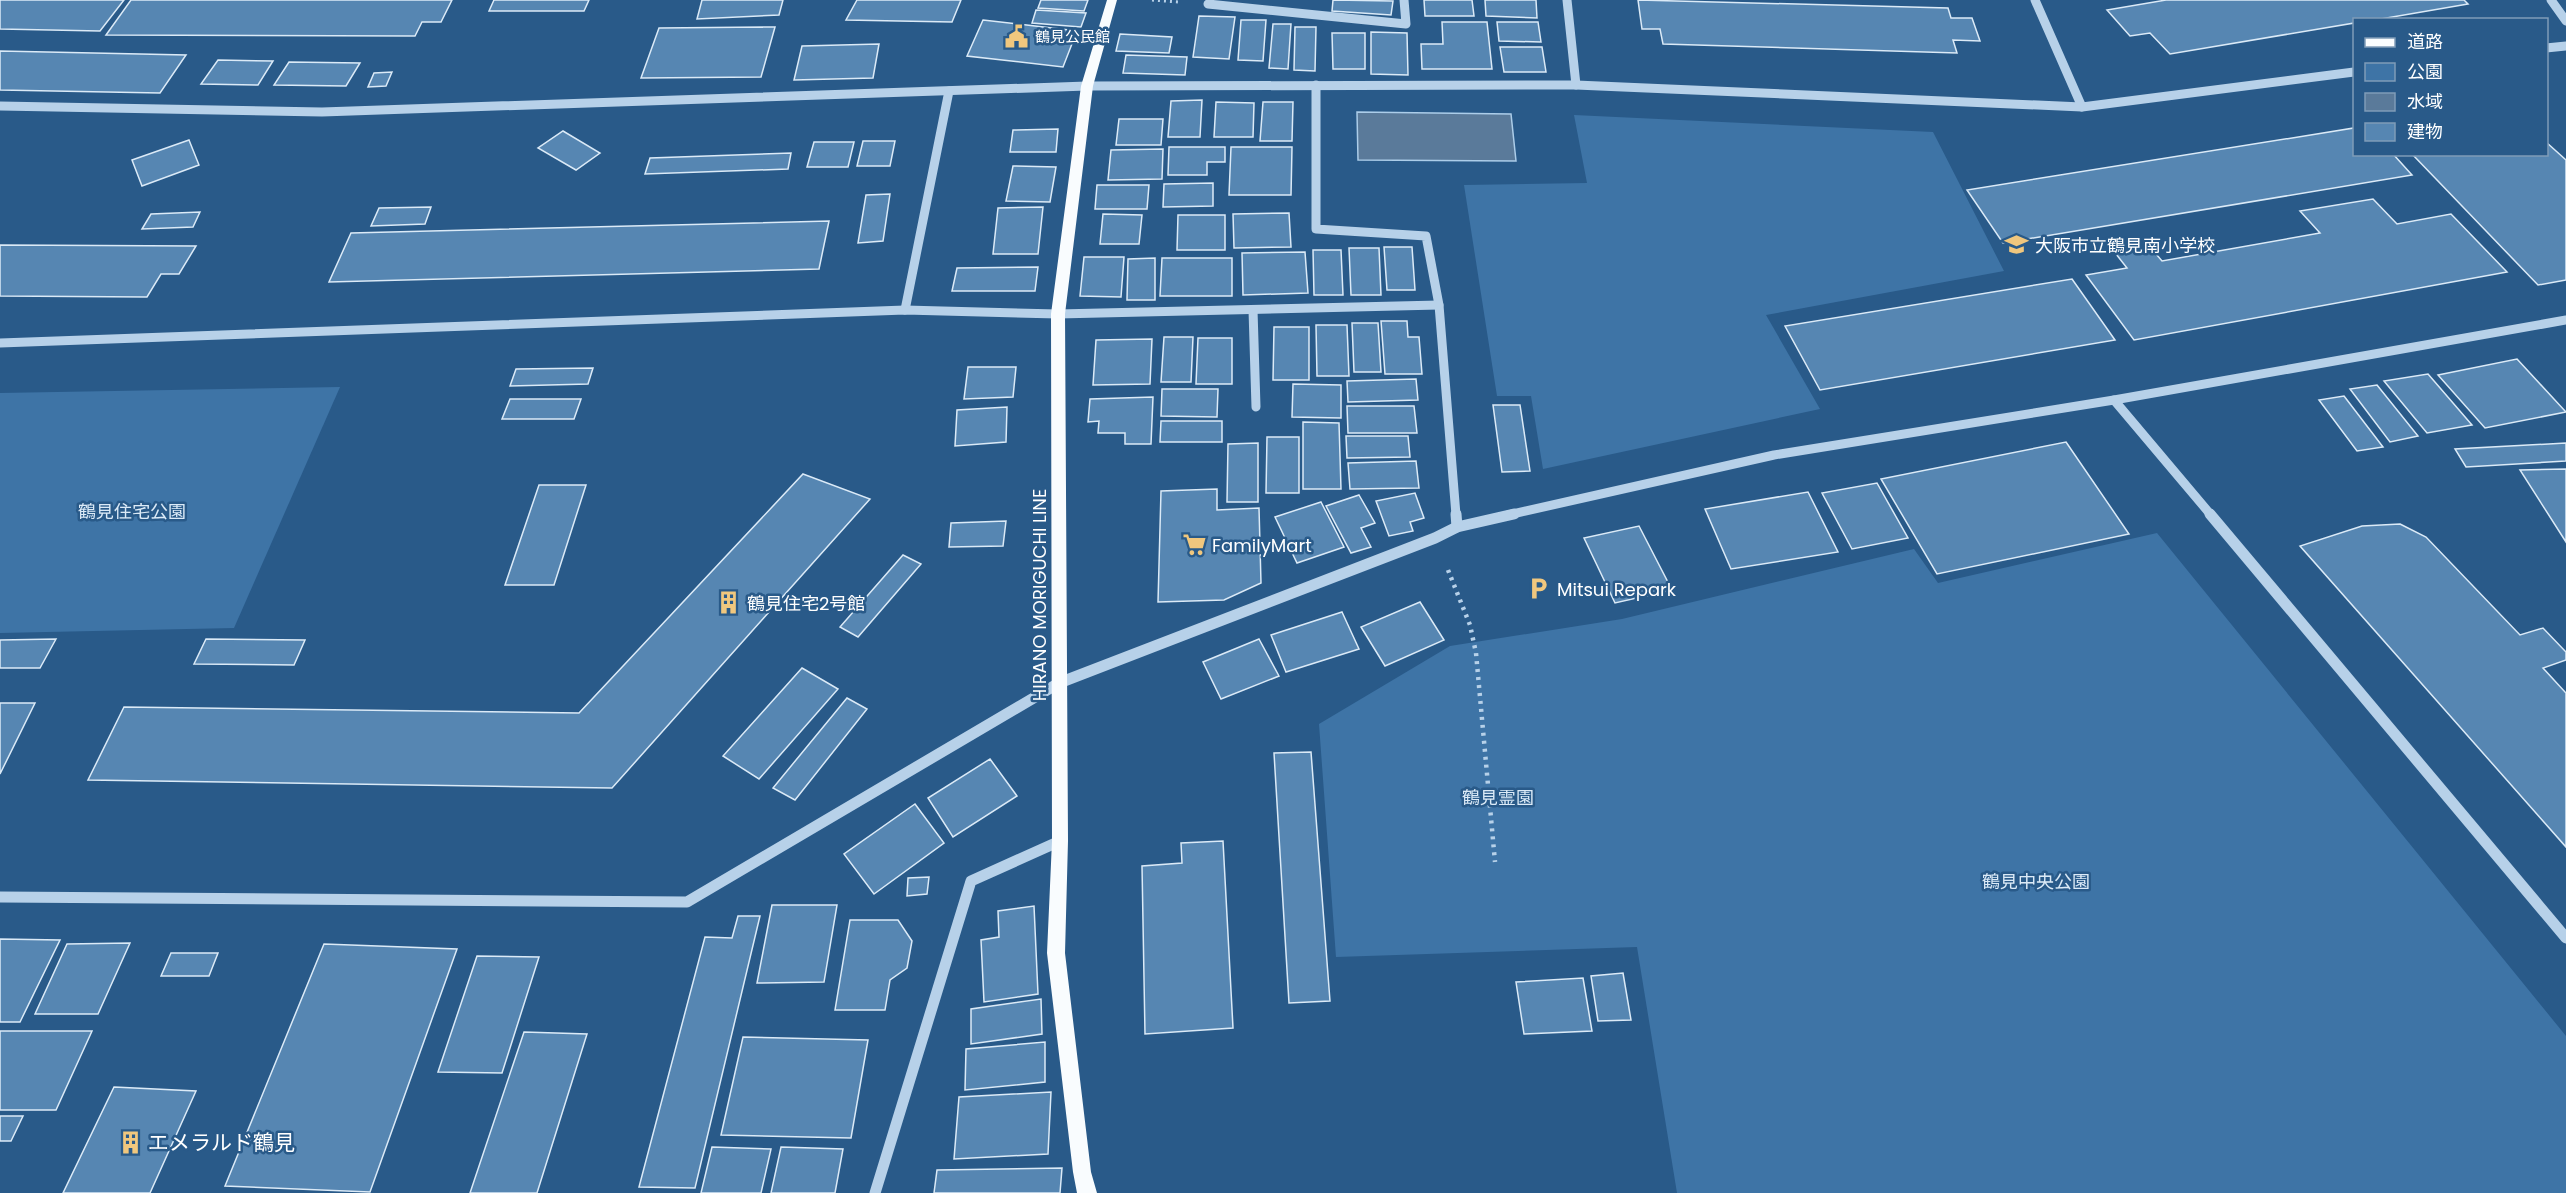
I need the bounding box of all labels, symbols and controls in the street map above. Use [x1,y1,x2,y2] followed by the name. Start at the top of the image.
[2353,18,2548,156] legend
[1004,23,1030,49] public building icon: 鶴見公民館
[1035,26,1110,47] place label: 鶴見公民館
[2407,29,2443,54] text: 道路
[2407,59,2443,84] text: 公園
[2407,89,2443,114] text: 水域
[2407,119,2443,144] text: 建物
[2004,232,2030,258] school or university icon: 大阪市立鶴見南小学校
[2035,233,2215,258] place label: 大阪市立鶴見南小学校
[1027,489,1052,701] street label: HIRANO MORIGUCHI LINE
[78,499,186,524] park label: 鶴見住宅公園
[1181,532,1207,558] supermarket icon: FamilyMart
[1212,533,1312,558] place label: FamilyMart
[1526,576,1552,602] parking icon: Mitsui Repark
[1557,577,1677,602] place label: Mitsui Repark
[716,590,742,616] building icon: 鶴見住宅2号館
[747,591,865,616] place label: 鶴見住宅2号館
[1462,785,1534,810] park label: 鶴見霊園
[1982,869,2090,894] park label: 鶴見中央公園
[148,1128,295,1157] place label: エメラルド鶴見
[117,1129,143,1155] building icon: エメラルド鶴見

